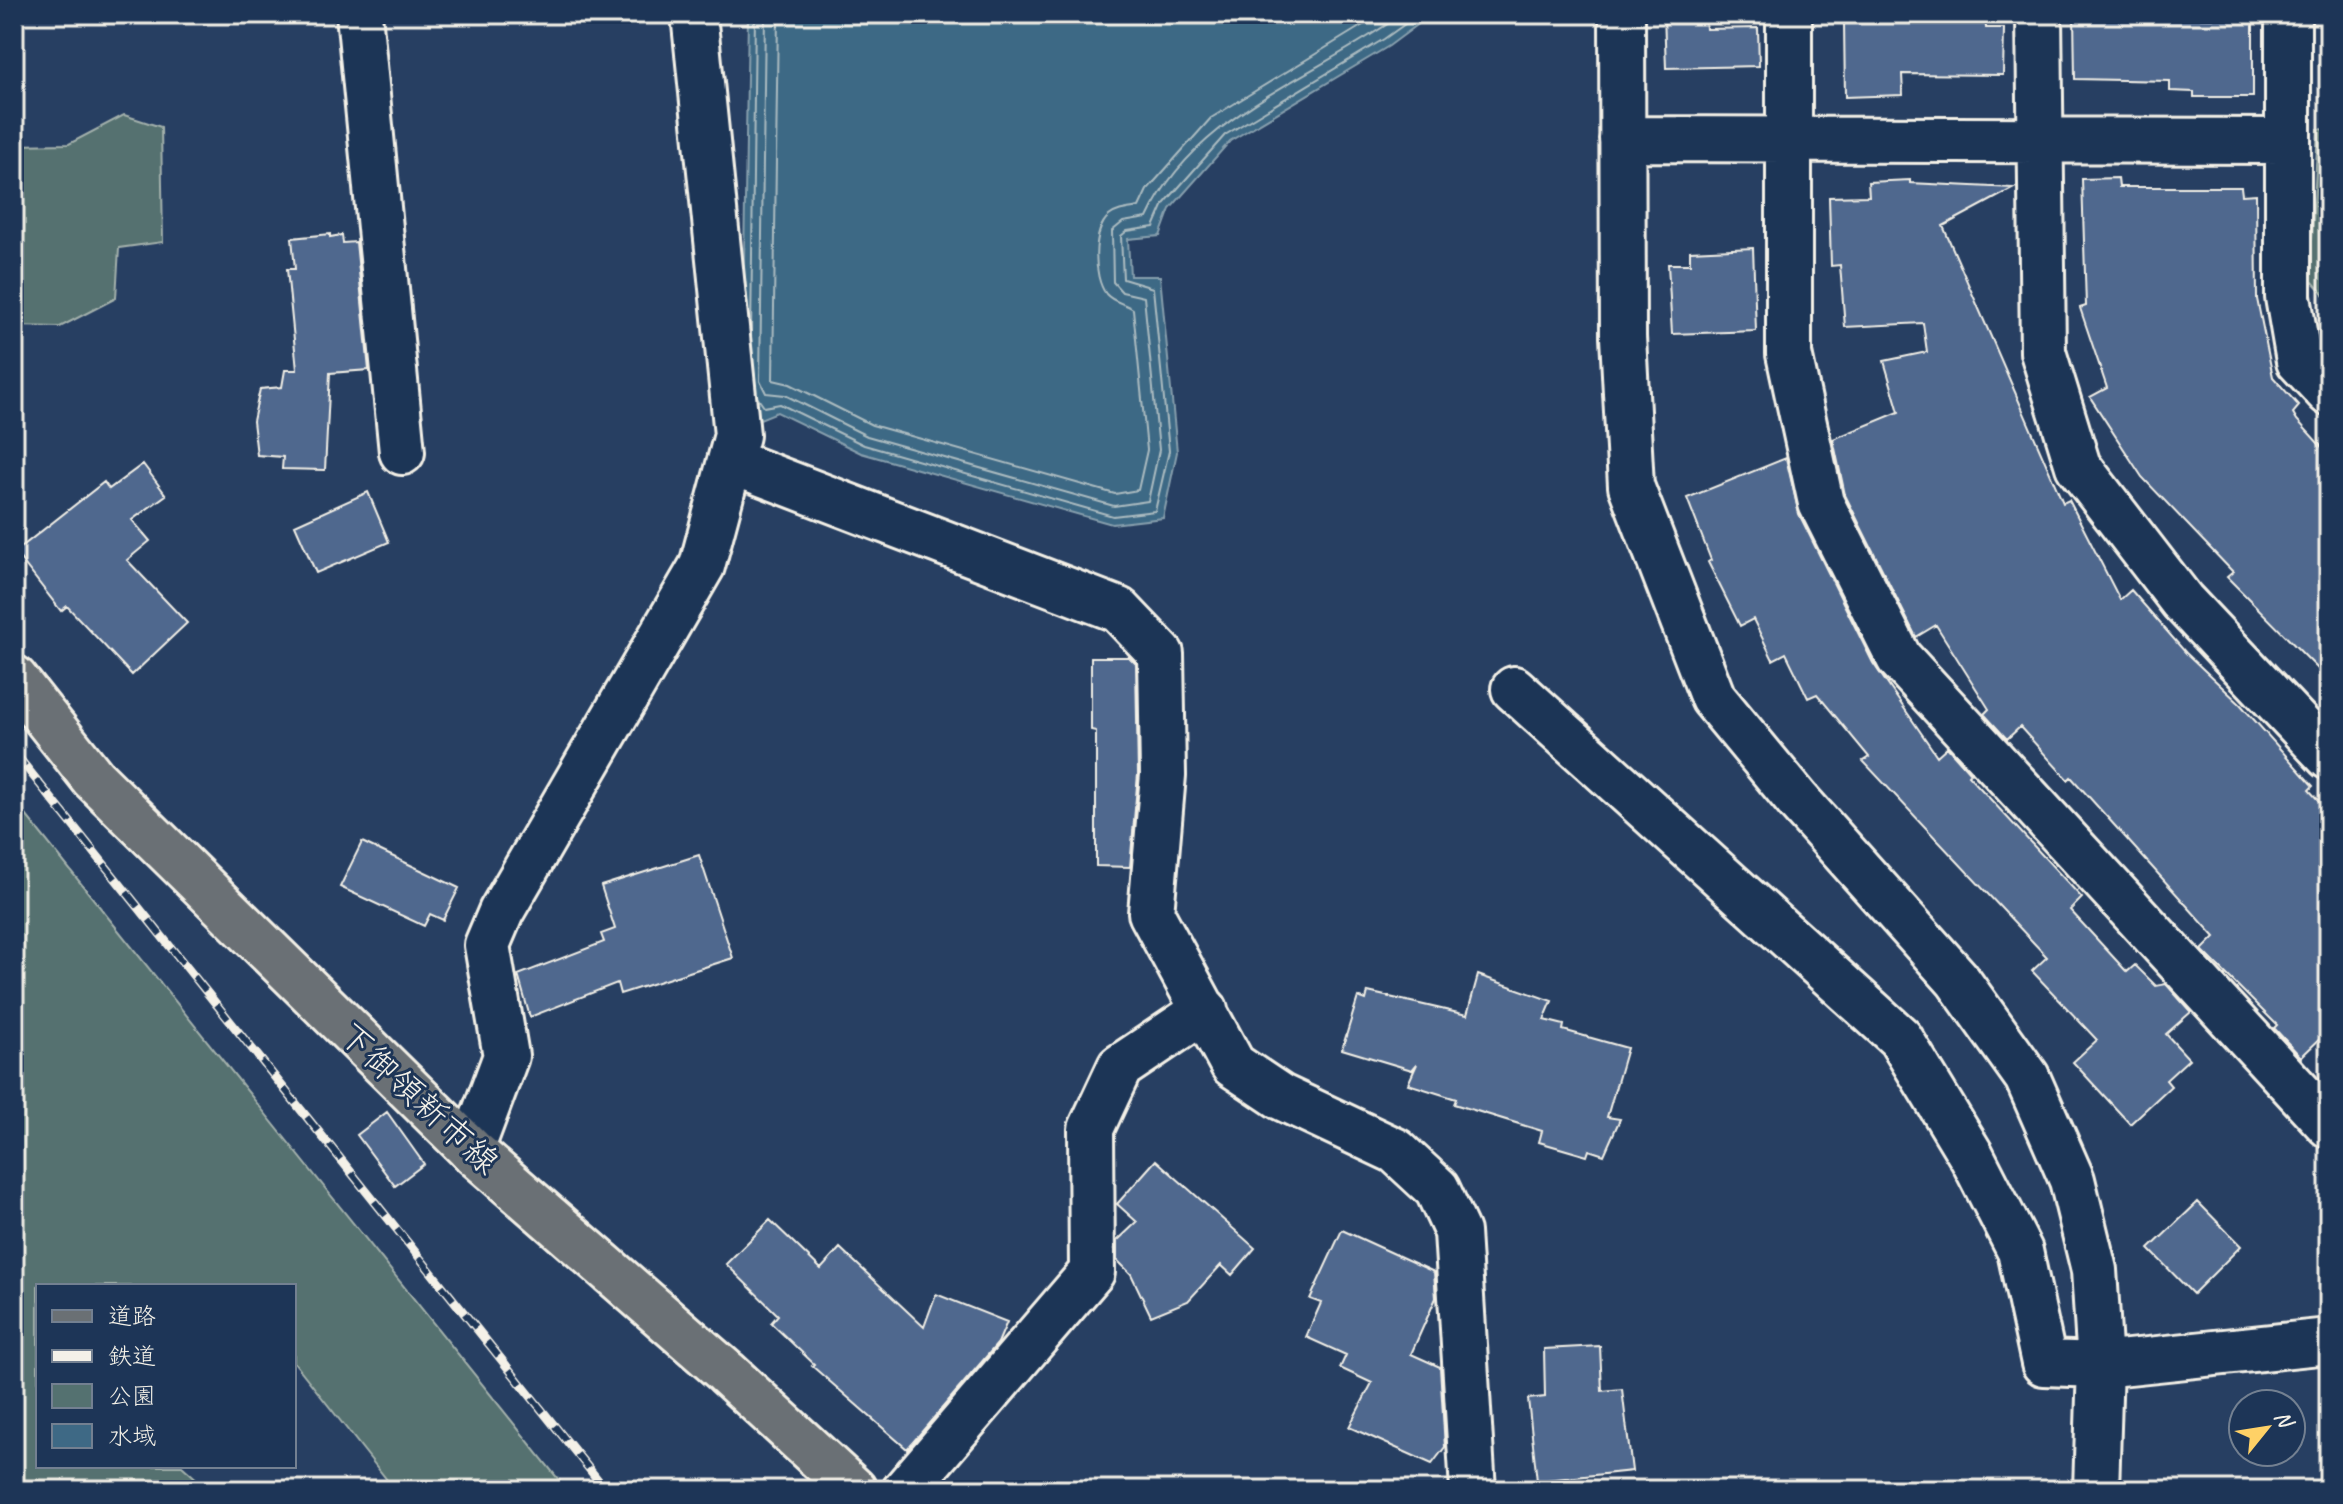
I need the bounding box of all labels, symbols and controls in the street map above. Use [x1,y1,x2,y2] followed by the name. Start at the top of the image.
[330,1013,508,1183] street label: 下御領新市線
[36,1284,296,1468] legend
[108,1301,156,1331] text: 道路
[108,1341,156,1371] text: 鉄道
[108,1381,156,1411] text: 公園
[2227,1388,2307,1468] north arrow
[2268,1406,2301,1434] text: N
[108,1421,156,1451] text: 水域

